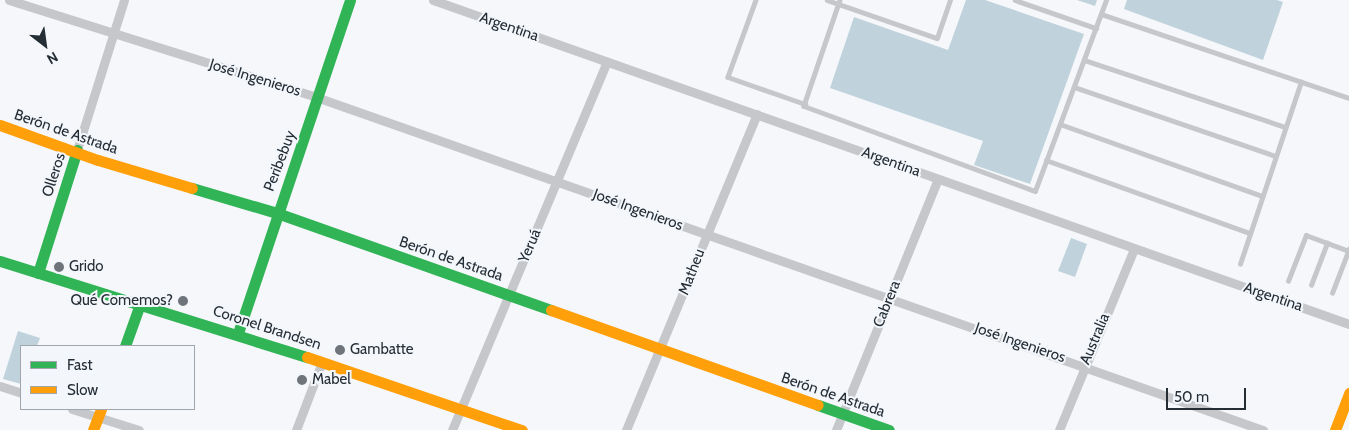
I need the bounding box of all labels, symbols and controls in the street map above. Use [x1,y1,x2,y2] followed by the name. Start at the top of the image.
[477,9,541,45] street label: Argentina
[20,20,70,70] north arrow
[44,48,61,68] text: N
[207,56,303,100] street label: José Ingenieros
[12,106,120,158] street label: Berón de Astrada
[260,128,300,194] street label: Peribebuy
[859,143,923,181] street label: Argentina
[38,151,70,199] street label: Olleros
[590,185,686,235] street label: José Ingenieros
[515,227,545,265] street label: Yeruá
[397,233,505,285] street label: Berón de Astrada
[675,246,709,298] street label: Matheu
[69,258,103,276] place label: Grido
[53,261,65,273] marker: Grido
[870,278,904,330] street label: Cabrera
[1241,279,1305,315] street label: Argentina
[70,292,173,310] place label: Qué Comemos?
[177,295,189,307] marker: Qué Comemos?
[211,302,323,354] street label: Coronel Brandsen
[1076,311,1114,367] street label: Australia
[972,319,1068,367] street label: José Ingenieros
[350,341,414,359] place label: Gambatte
[334,344,346,356] marker: Gambatte
[20,345,195,410] legend
[67,356,92,374] text: Fast
[779,369,887,421] street label: Berón de Astrada
[312,371,351,389] place label: Mabel
[296,374,308,386] marker: Mabel
[1169,378,1249,410] scale bar
[67,381,98,399] text: Slow
[1174,388,1209,406] text: 50 m

